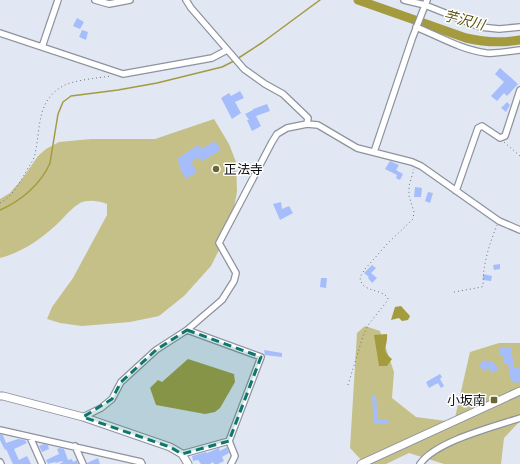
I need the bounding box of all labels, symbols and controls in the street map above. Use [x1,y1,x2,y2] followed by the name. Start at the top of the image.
[441,7,488,34] water label: 芋沢川
[224,162,263,177] place label: 正法寺
[211,164,221,174] marker: 正法寺
[447,393,486,408] place label: 小坂南
[489,395,499,405] marker: 小坂南

